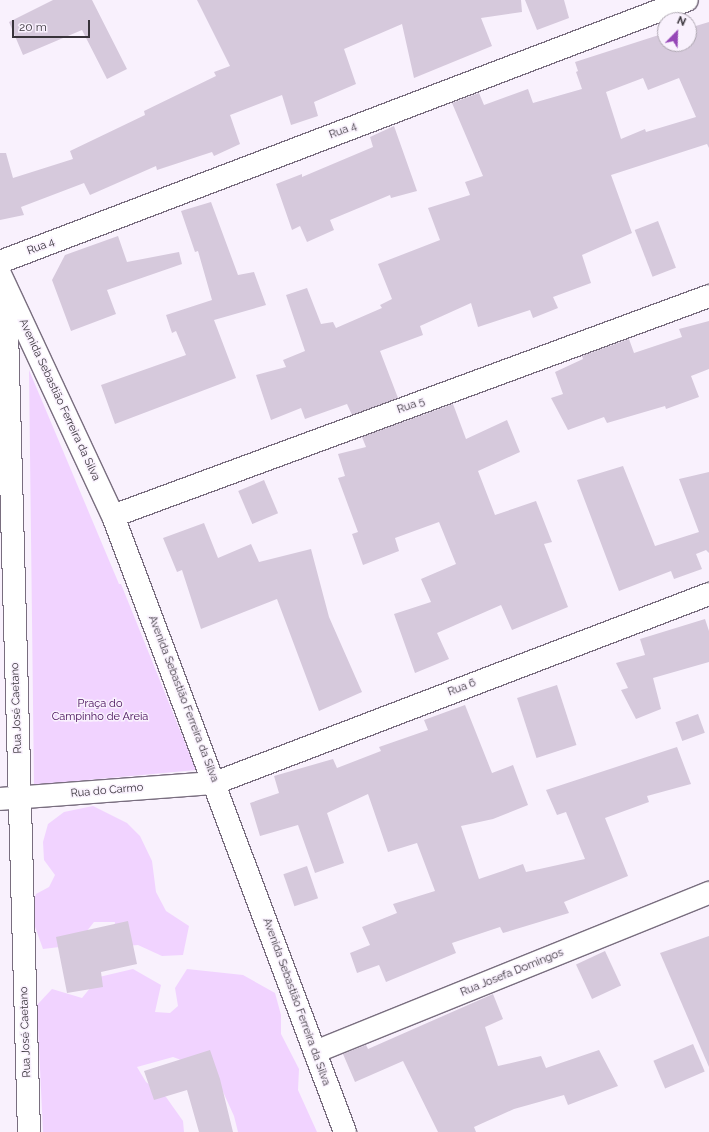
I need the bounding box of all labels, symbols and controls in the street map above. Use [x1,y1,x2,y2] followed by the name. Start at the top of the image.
[14,12,92,38] scale bar
[657,12,697,52] north arrow
[675,14,688,29] text: N
[19,20,47,34] text: 20 m
[327,120,359,142] street label: Rua 4
[25,236,57,258] street label: Rua 4
[16,317,102,483] street label: Avenida Sebastião Ferreira da Silva
[395,395,427,417] street label: Rua 5
[145,614,221,784] street label: Avenida Sebastião Ferreira da Silva
[9,662,25,754] street label: Rua José Caetano
[446,677,478,699] street label: Rua 6
[51,698,149,724] park label: Praça do Campinho de Areia
[70,781,144,801] street label: Rua do Carmo
[260,917,332,1087] street label: Avenida Sebastião Ferreira da Silva
[458,946,566,1000] street label: Rua Josefa Domingos
[18,986,34,1078] street label: Rua José Caetano

